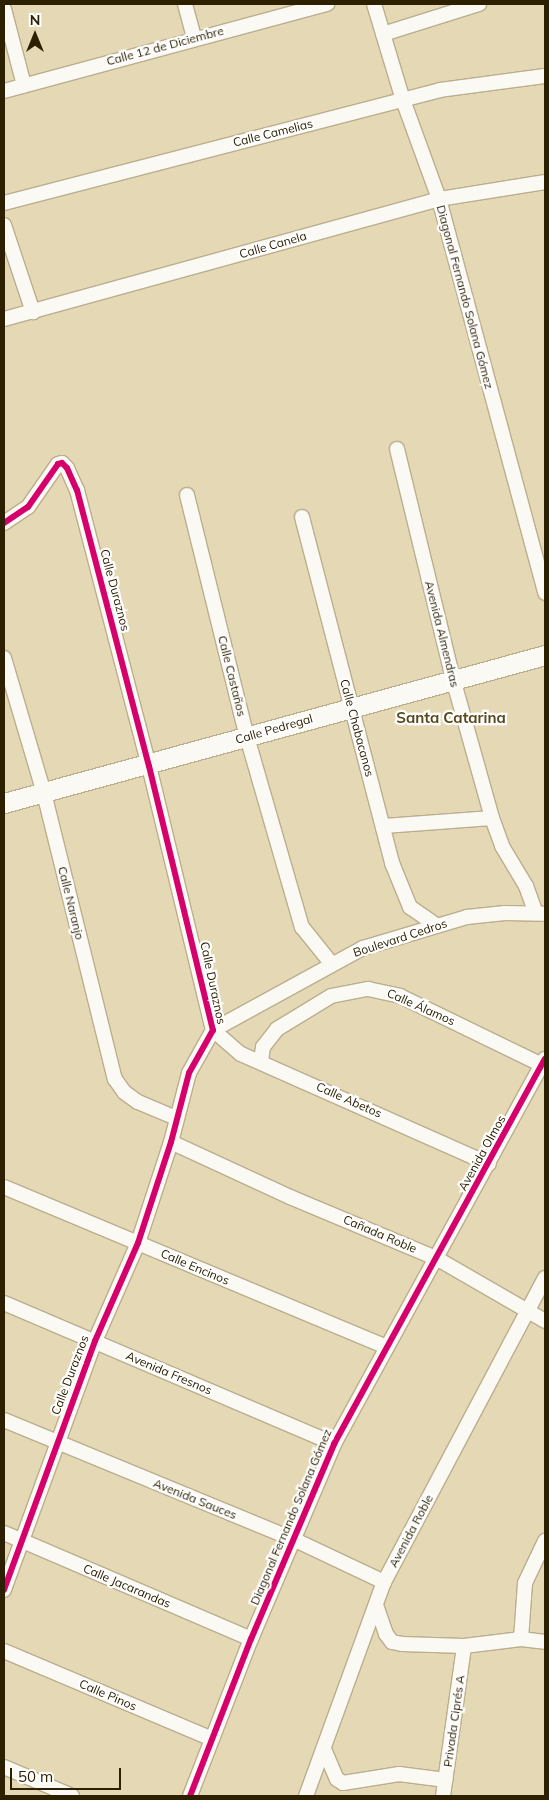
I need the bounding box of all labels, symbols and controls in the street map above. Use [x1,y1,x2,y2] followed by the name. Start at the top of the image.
[10,10,60,60] north arrow
[30,11,40,29] text: N
[105,23,225,69] street label: Calle 12 de Diciembre
[232,116,314,150] street label: Calle Camelias
[433,203,497,391] street label: Diagonal Fernando Solana Gómez
[238,229,308,261] street label: Calle Canela
[97,548,133,632] street label: Calle Duraznos
[422,579,462,689] street label: Avenida Almendras
[215,634,249,718] street label: Calle Castaños
[337,678,377,778] street label: Calle Chabacanos
[396,709,506,727] district label: Santa Catarina
[234,711,314,747] street label: Calle Pedregal
[55,865,87,941] street label: Calle Naranjo
[351,916,449,960] street label: Boulevard Cedros
[197,940,229,1026] street label: Calle Duraznos
[385,986,457,1028] street label: Calle Álamos
[314,1079,384,1121] street label: Calle Abetos
[455,1113,509,1193] street label: Avenida Olmos
[341,1212,419,1256] street label: Cañada Roble
[158,1246,232,1288] street label: Calle Encinos
[48,1333,92,1417] street label: Calle Duraznos
[124,1348,214,1398] street label: Avenida Fresnos
[247,1427,335,1607] street label: Diagonal Fernando Solana Gómez
[151,1476,239,1522] street label: Avenida Sauces
[386,1492,436,1570] street label: Avenida Roble
[81,1561,173,1611] street label: Calle Jacarandas
[440,1674,468,1768] street label: Privada Ciprés A
[77,1676,139,1714] street label: Calle Pinos
[12,1758,124,1790] scale bar
[18,1767,53,1786] text: 50 m

